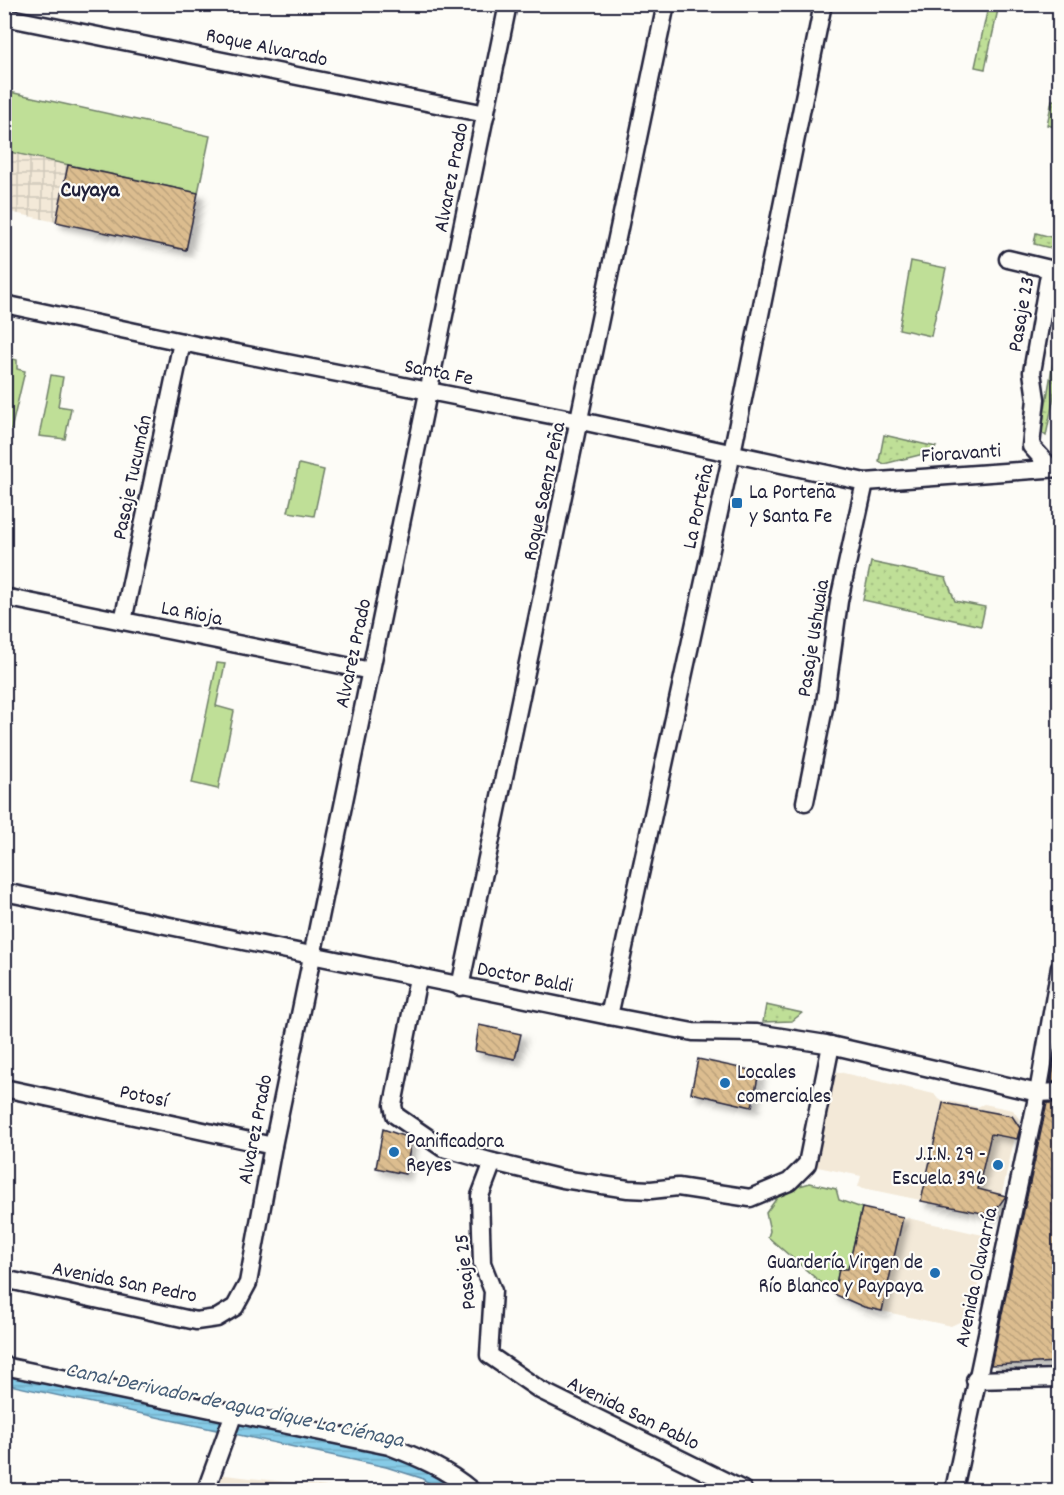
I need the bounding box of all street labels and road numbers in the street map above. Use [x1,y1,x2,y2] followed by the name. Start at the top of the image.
[203,21,330,76] street label: Roque Alvarado
[428,120,478,235] street label: Alvarez Prado
[1002,274,1044,355] street label: Pasaje 23
[401,353,476,395] street label: Santa Fe
[106,412,162,543] street label: Pasaje Tucumán
[517,418,576,564] street label: Roque Saenz Peña
[920,437,1002,473] street label: Fioravanti
[676,460,724,552] street label: La Porteña
[791,576,839,699] street label: Pasaje Ushuaia
[158,594,226,636] street label: La Rioja
[329,596,381,711] street label: Alvarez Prado
[474,955,575,1003] street label: Doctor Baldi
[232,1072,282,1187] street label: Alvarez Prado
[116,1078,172,1118] street label: Potosí
[948,1204,1008,1350] street label: Avenida Olavarría
[448,1232,486,1311] street label: Pasaje 25
[49,1255,199,1313] street label: Avenida San Pedro
[561,1370,704,1460] street label: Avenida San Pablo

